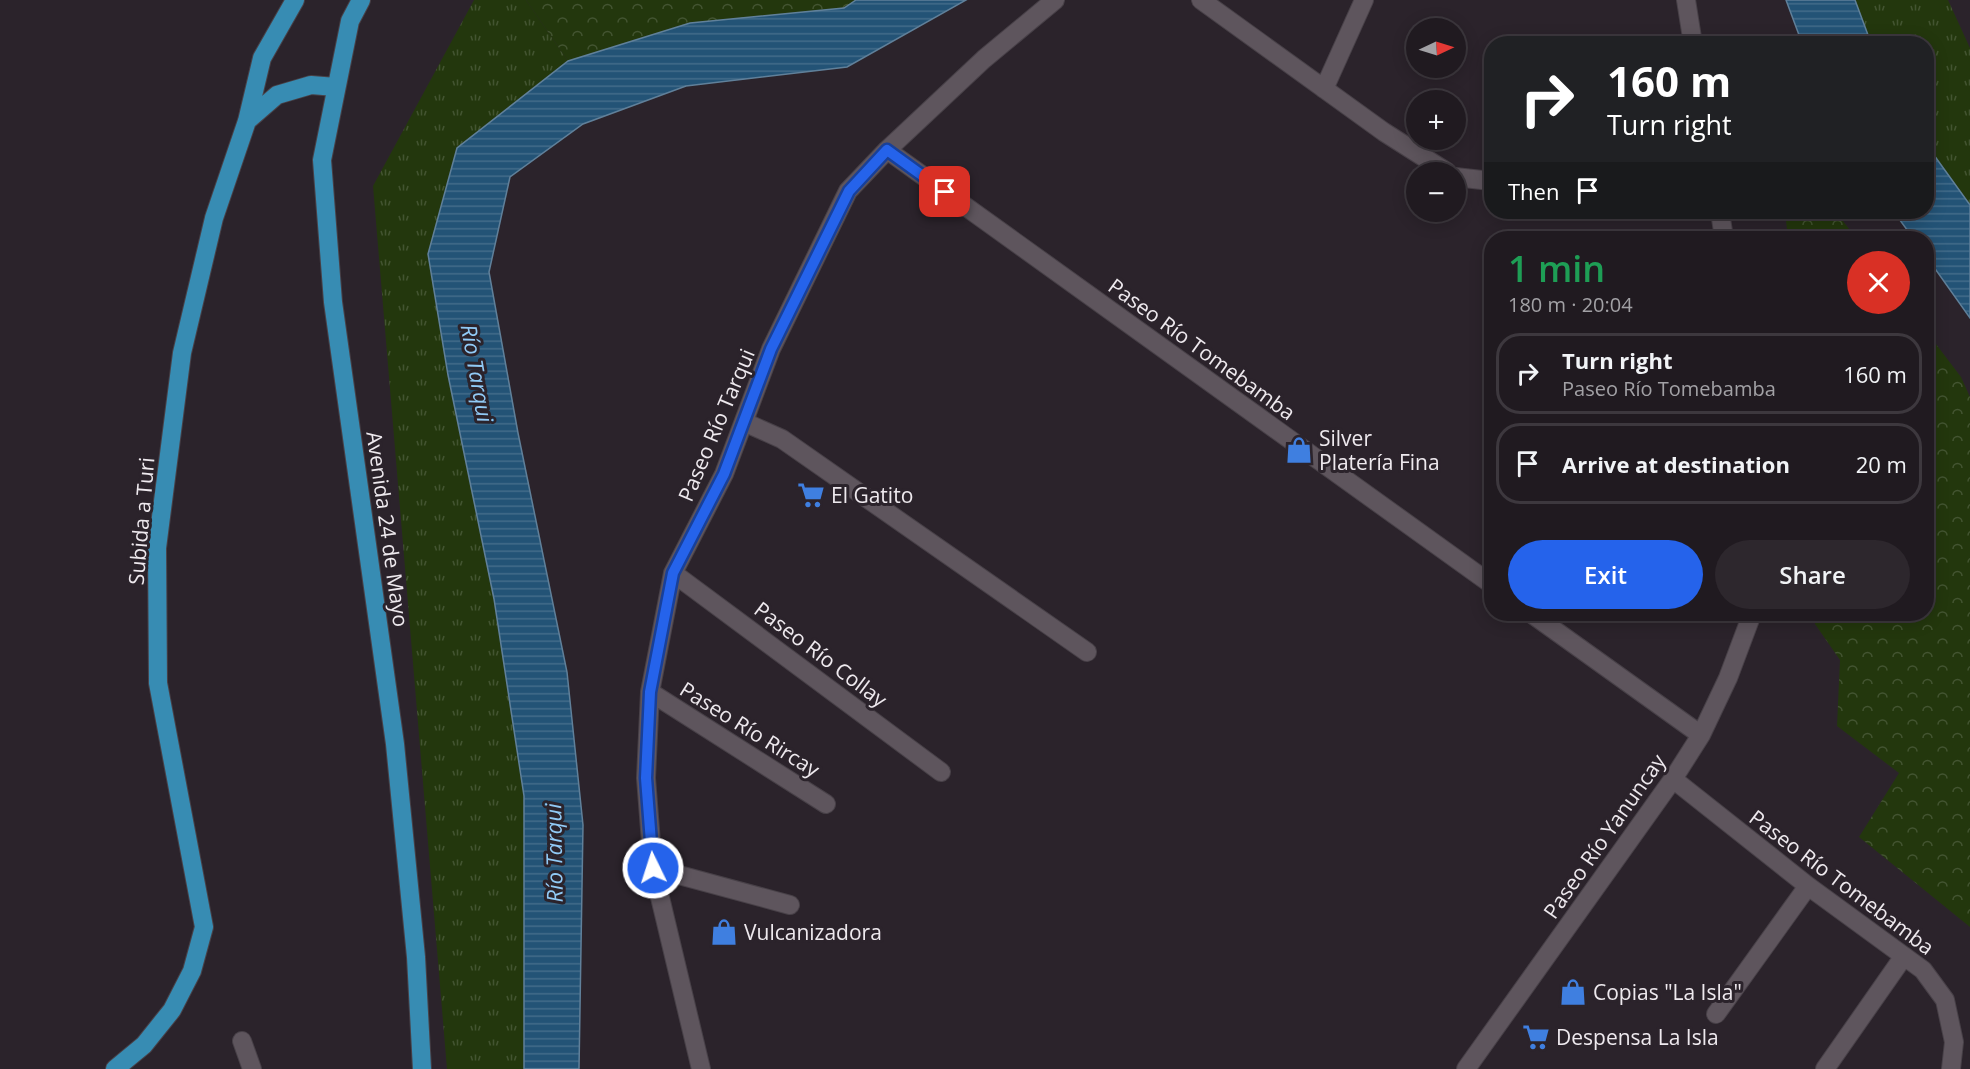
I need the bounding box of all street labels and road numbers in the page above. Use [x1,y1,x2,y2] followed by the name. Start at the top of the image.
[1103,272,1301,426] street label: Paseo Río Tomebamba
[671,344,761,506] street label: Paseo Río Tarqui
[360,430,416,628] street label: Avenida 24 de Mayo
[121,456,161,586] street label: Subida a Turi
[749,595,893,713] street label: Paseo Río Collay
[675,675,826,783] street label: Paseo Río Rircay
[1537,748,1672,924] street label: Paseo Río Yanuncay
[1744,803,1940,961] street label: Paseo Río Tomebamba

